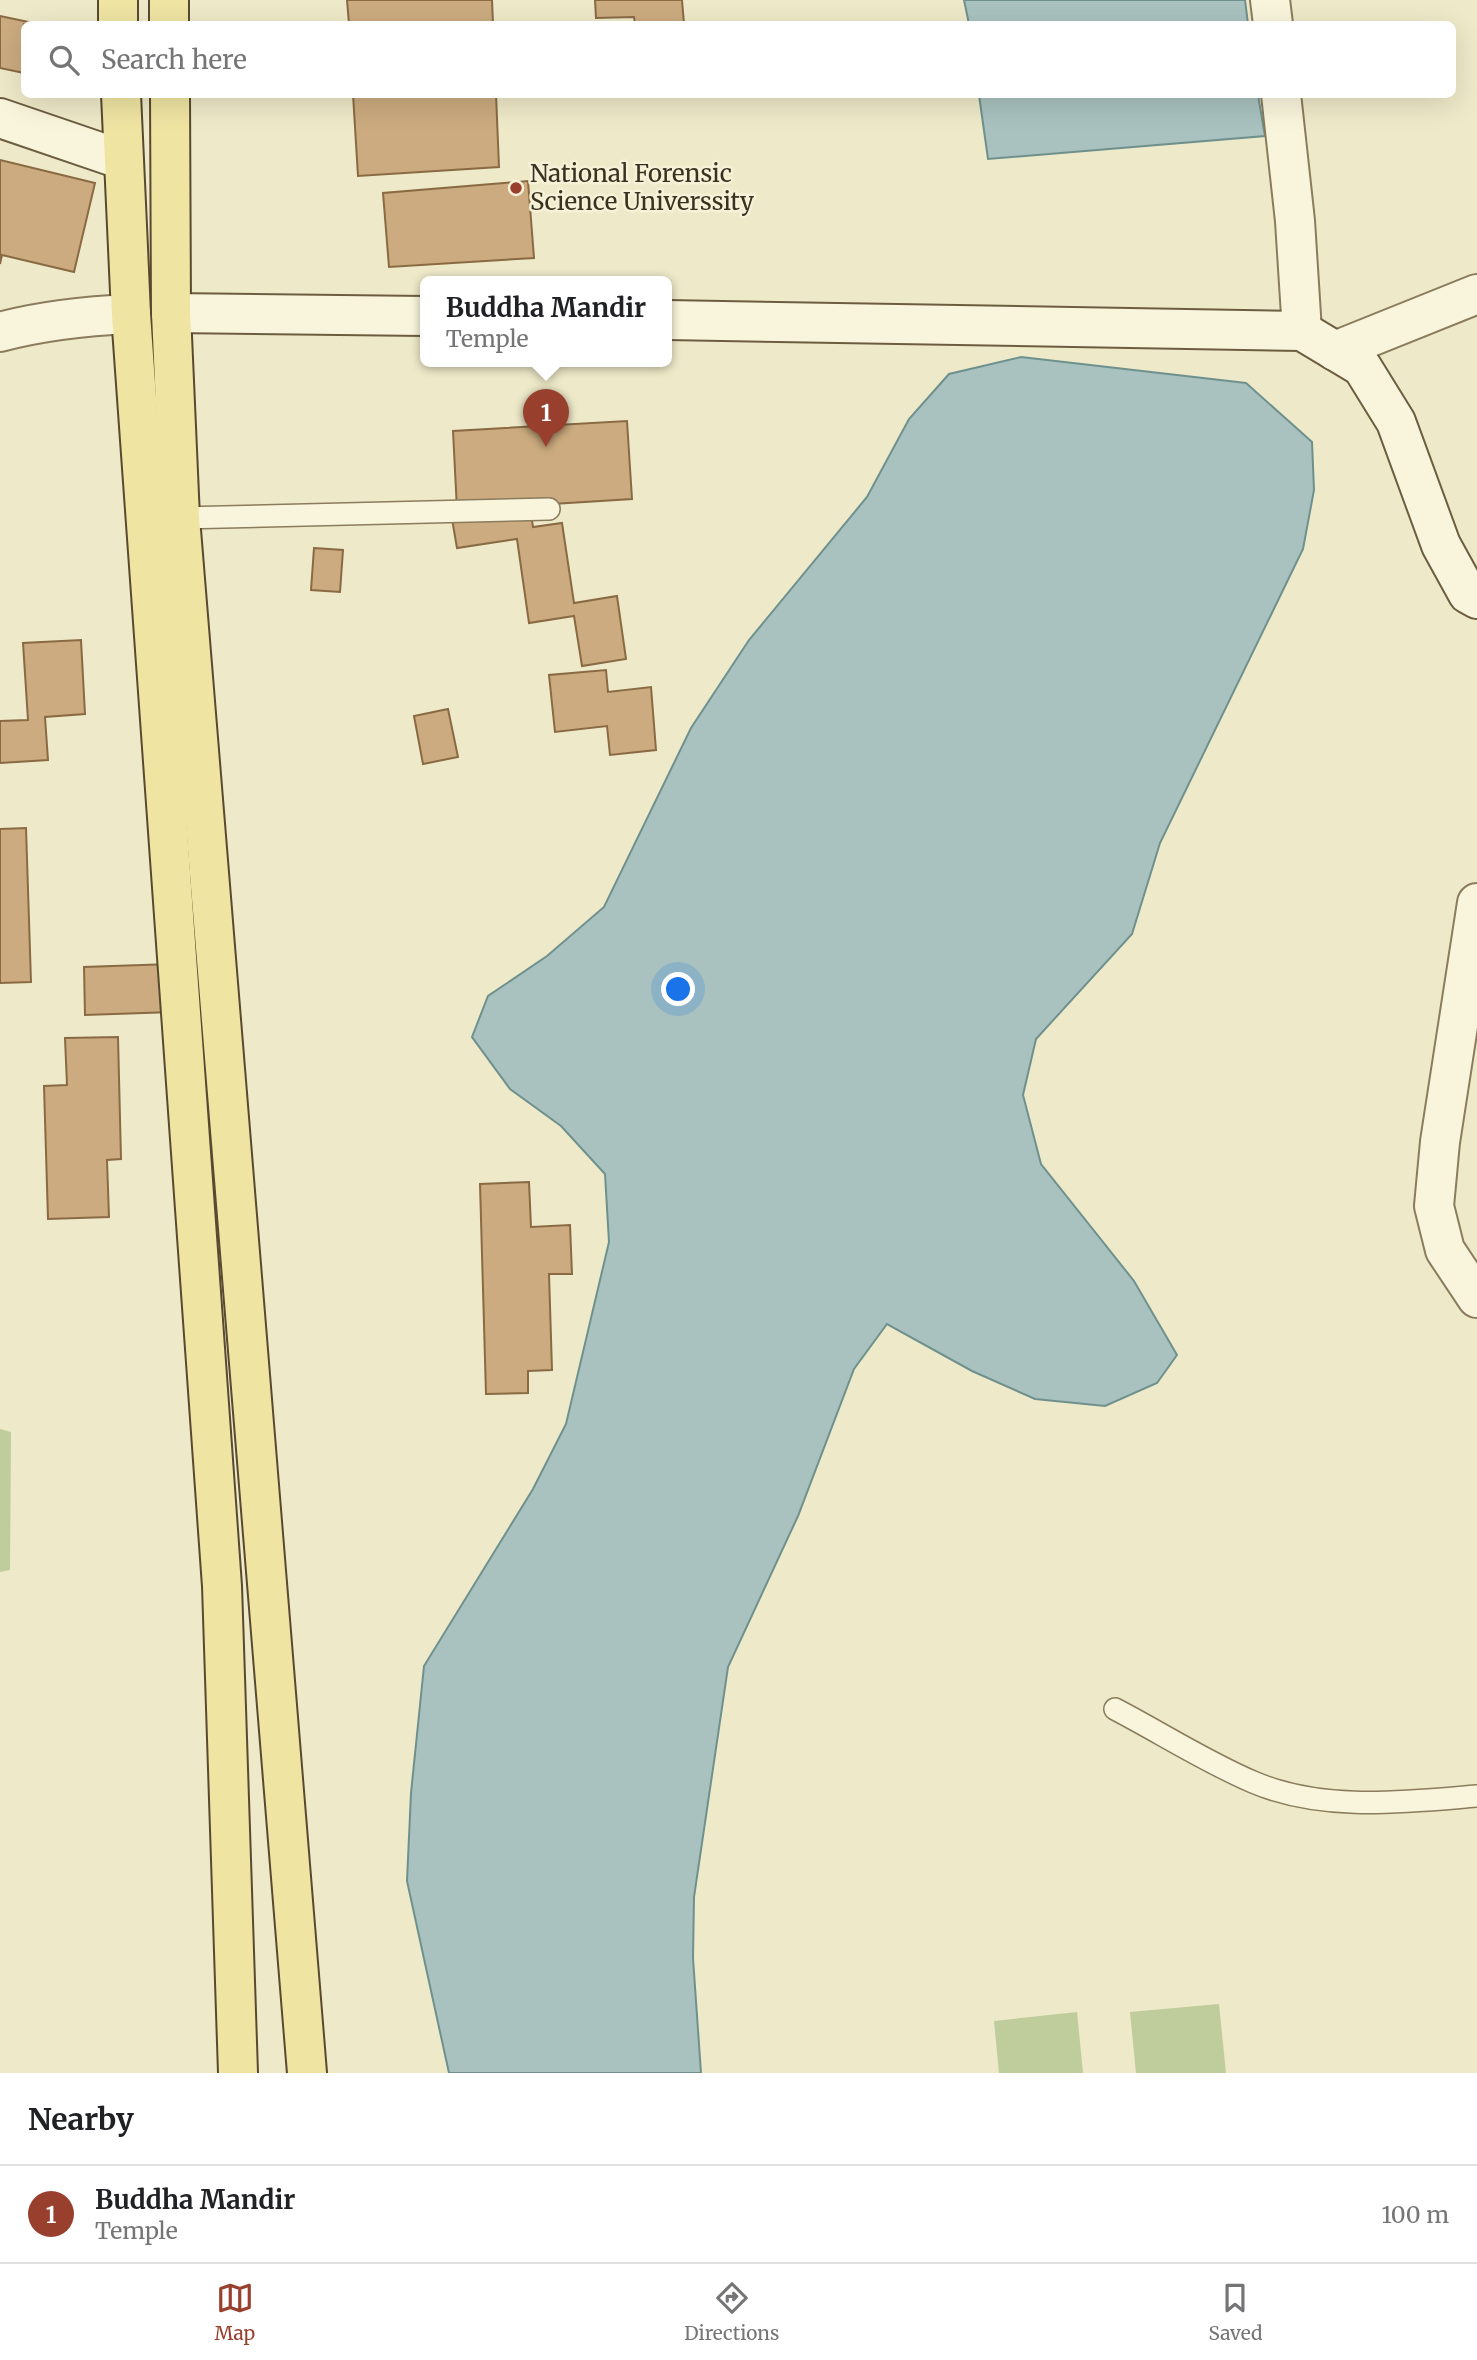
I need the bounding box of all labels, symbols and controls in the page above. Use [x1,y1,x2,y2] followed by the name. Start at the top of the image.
[21,21,1456,98] search box
[45,41,83,79] icon: search
[101,43,247,76] text: Search here
[530,158,754,217] place label: National Forensic Science Universsity
[508,180,524,196] marker: National Forensic Science Universsity
[420,276,672,367] popup
[446,291,646,324] text: Buddha Mandir
[446,324,529,353] text: Temple
[523,389,569,447] pin: 1
[661,972,695,1006] your location
[28,2100,134,2138] text: Nearby
[95,2183,295,2216] text: Buddha Mandir
[46,2200,56,2229] text: 1
[1381,2200,1449,2229] text: 100 m
[95,2216,178,2245] text: Temple
[215,2279,255,2345] tab: Map
[684,2279,779,2345] tab: Directions
[1209,2279,1262,2345] tab: Saved

